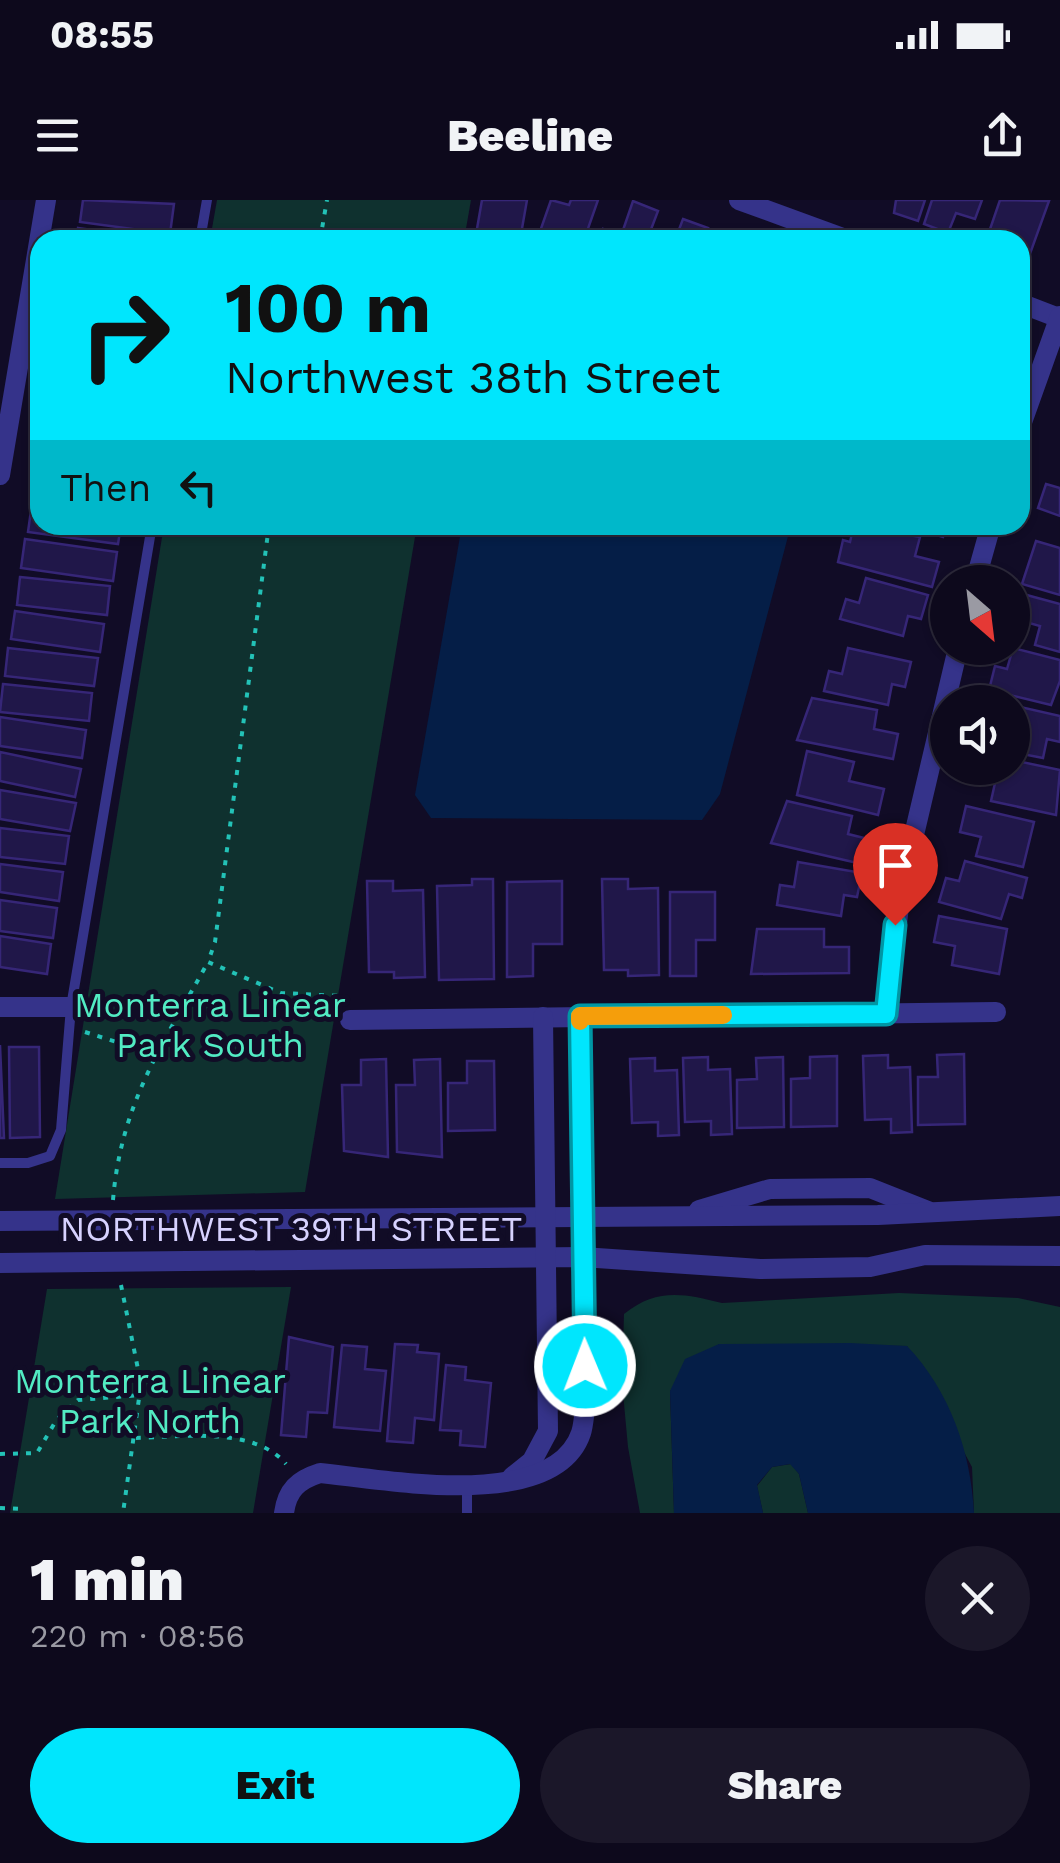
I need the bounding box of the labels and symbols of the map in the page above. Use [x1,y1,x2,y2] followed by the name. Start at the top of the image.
[930,565,1030,665] north arrow
[853,823,938,926] pin
[74,984,346,1066] park label: Monterra Linear Park South
[60,1208,522,1250] street label: NORTHWEST 39TH STREET
[533,1314,637,1418] position arrow
[14,1360,286,1442] park label: Monterra Linear Park North

